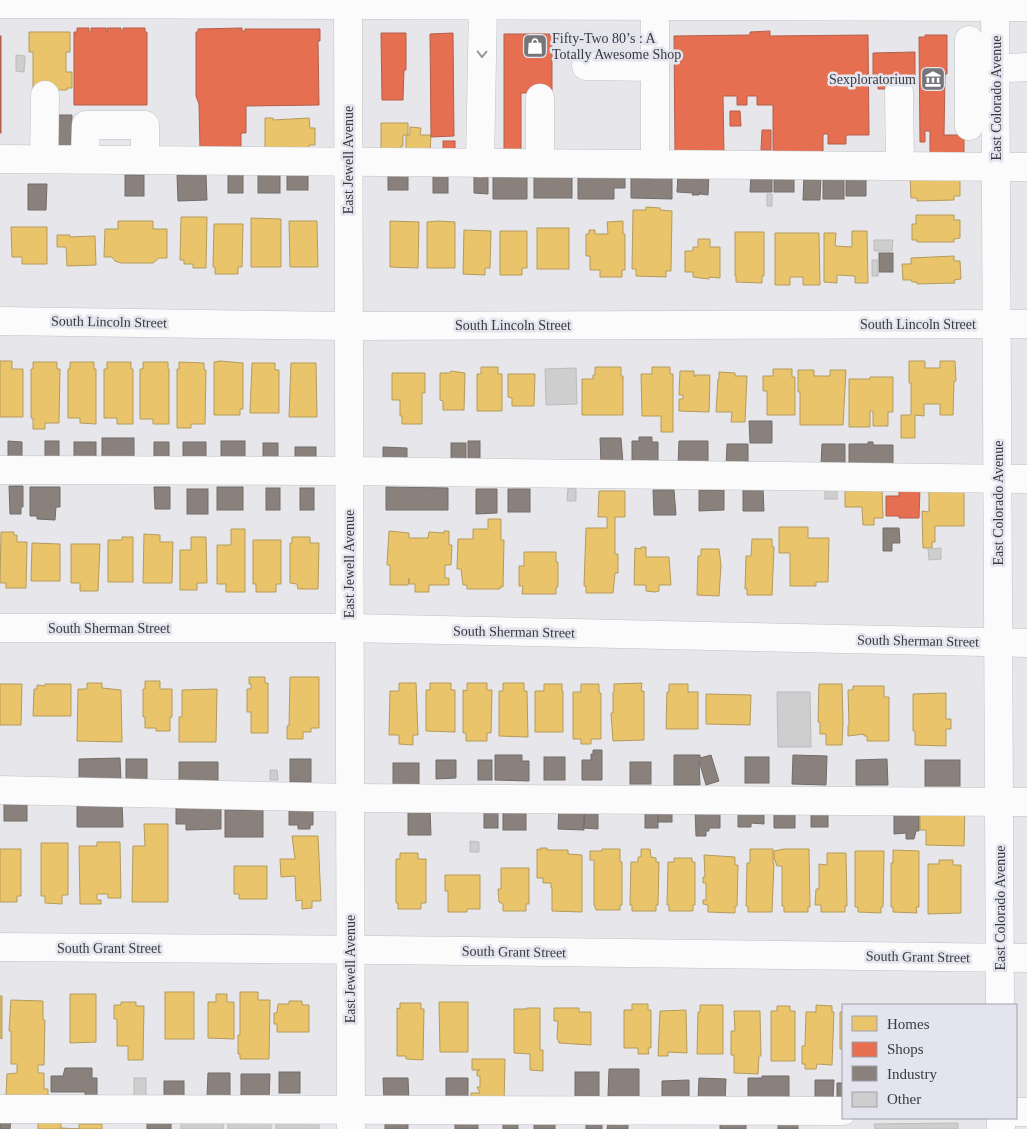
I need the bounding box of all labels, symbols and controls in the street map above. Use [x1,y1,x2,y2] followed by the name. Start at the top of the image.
[552,31,681,62] place label: Fifty-Two 80’s : A Totally Awesome Shop
[522,33,548,59] shop icon: Fifty-Two 80’s : A Totally Awesome Shop
[989,36,1004,160] street label: East Colorado Avenue
[477,50,487,58] one-way arrow
[920,66,946,92] museum icon: Sexploratorium
[829,72,916,87] place label: Sexploratorium
[341,106,356,214] street label: East Jewell Avenue
[51,313,167,331] street label: South Lincoln Street
[860,317,976,332] street label: South Lincoln Street
[455,318,571,333] street label: South Lincoln Street
[991,441,1006,565] street label: East Colorado Avenue
[342,510,357,618] street label: East Jewell Avenue
[48,621,170,636] street label: South Sherman Street
[453,623,575,641] street label: South Sherman Street
[857,632,979,650] street label: South Sherman Street
[993,846,1008,970] street label: East Colorado Avenue
[343,915,358,1023] street label: East Jewell Avenue
[57,941,161,956] street label: South Grant Street
[462,944,566,960] street label: South Grant Street
[866,949,970,965] street label: South Grant Street
[842,1004,1017,1119] legend
[887,1016,930,1032] text: Homes
[887,1041,924,1057] text: Shops
[887,1066,937,1082] text: Industry
[887,1091,921,1107] text: Other

